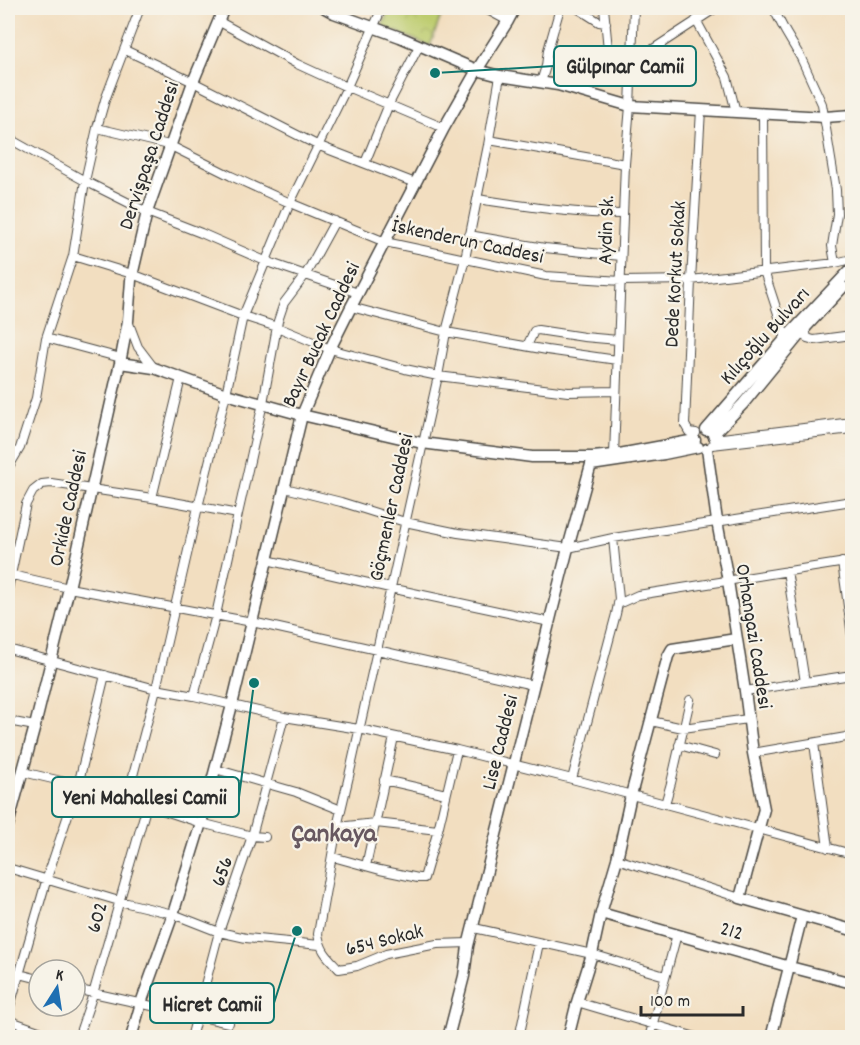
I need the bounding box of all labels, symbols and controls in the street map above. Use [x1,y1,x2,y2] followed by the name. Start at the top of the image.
[554,46,696,86] callout: Gülpınar Camii
[566,53,684,84] text: Gülpınar Camii
[113,78,189,234] street label: Dervişpaşa Caddesi
[592,195,624,265] street label: Aydin Sk.
[658,200,696,348] street label: Dede Korkut Sokak
[389,212,546,274] street label: İskenderun Caddesi
[276,257,370,413] street label: Bayır Bucak Caddesi
[714,281,818,393] street label: Kılıçoğlu Bulvarı
[363,431,423,584] street label: Göçmenler Caddesi
[43,448,97,569] street label: Orkide Caddesi
[726,562,778,711] street label: Orhangazi Caddesi
[476,692,528,793] street label: Lise Caddesi
[52,777,239,817] callout: Yeni Mahallesi Camii
[62,784,227,815] text: Yeni Mahallesi Camii
[292,816,378,855] district label: Çankaya
[205,853,243,891] street label: 656
[80,899,118,937] street label: 602
[716,915,746,951] street label: 212
[343,918,427,966] street label: 654 Sokak
[27,958,87,1018] north arrow
[54,964,66,988] text: K
[641,979,743,1017] scale bar
[150,983,274,1023] callout: Hicret Camii
[650,990,690,1015] text: 100 m
[162,991,262,1022] text: Hicret Camii

